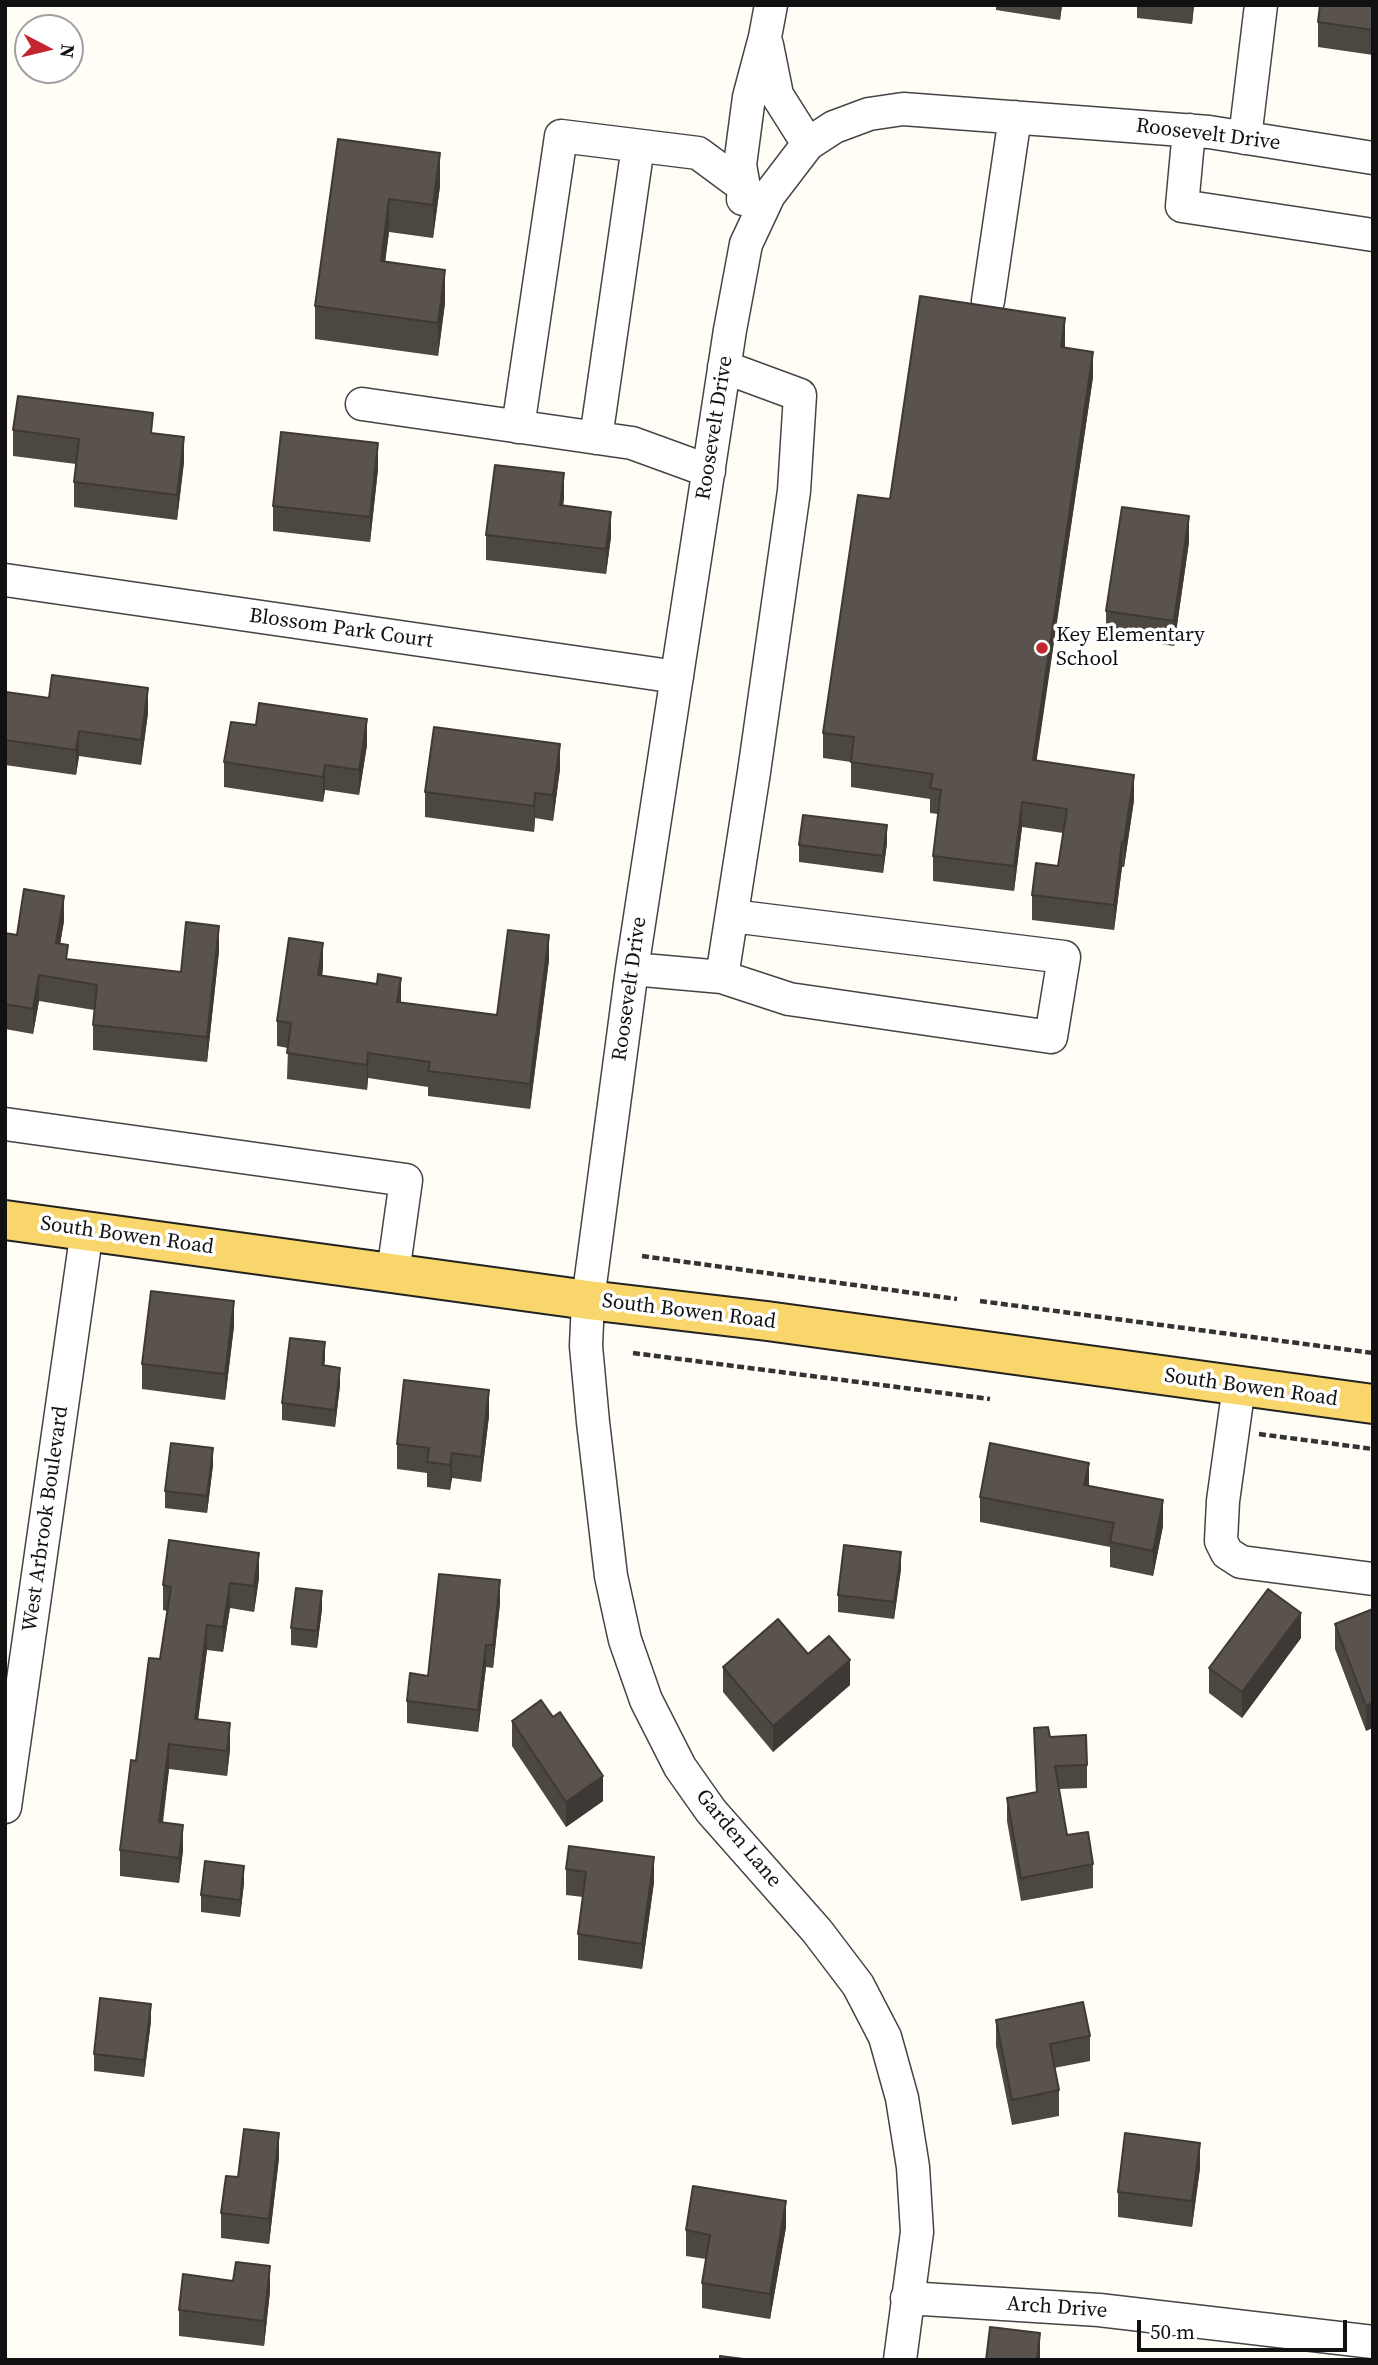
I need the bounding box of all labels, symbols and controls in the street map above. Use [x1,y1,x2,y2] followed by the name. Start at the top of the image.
[14,14,84,84] north arrow
[54,43,82,60] text: N
[1134,114,1282,156] street label: Roosevelt Drive
[691,354,739,502] street label: Roosevelt Drive
[248,604,434,654] street label: Blossom Park Court
[1056,623,1205,673] place label: Key Elementary School
[1034,640,1050,656] marker: Key Elementary School
[607,915,653,1063] street label: Roosevelt Drive
[39,1211,215,1261] street label: South Bowen Road
[601,1289,777,1335] street label: South Bowen Road
[1163,1363,1339,1413] street label: South Bowen Road
[18,1404,74,1634] street label: West Arbrook Boulevard
[690,1785,786,1893] street label: Garden Lane
[1006,2292,1108,2324] street label: Arch Drive
[1140,2306,1350,2350] scale bar
[1150,2317,1195,2346] text: 50 m

